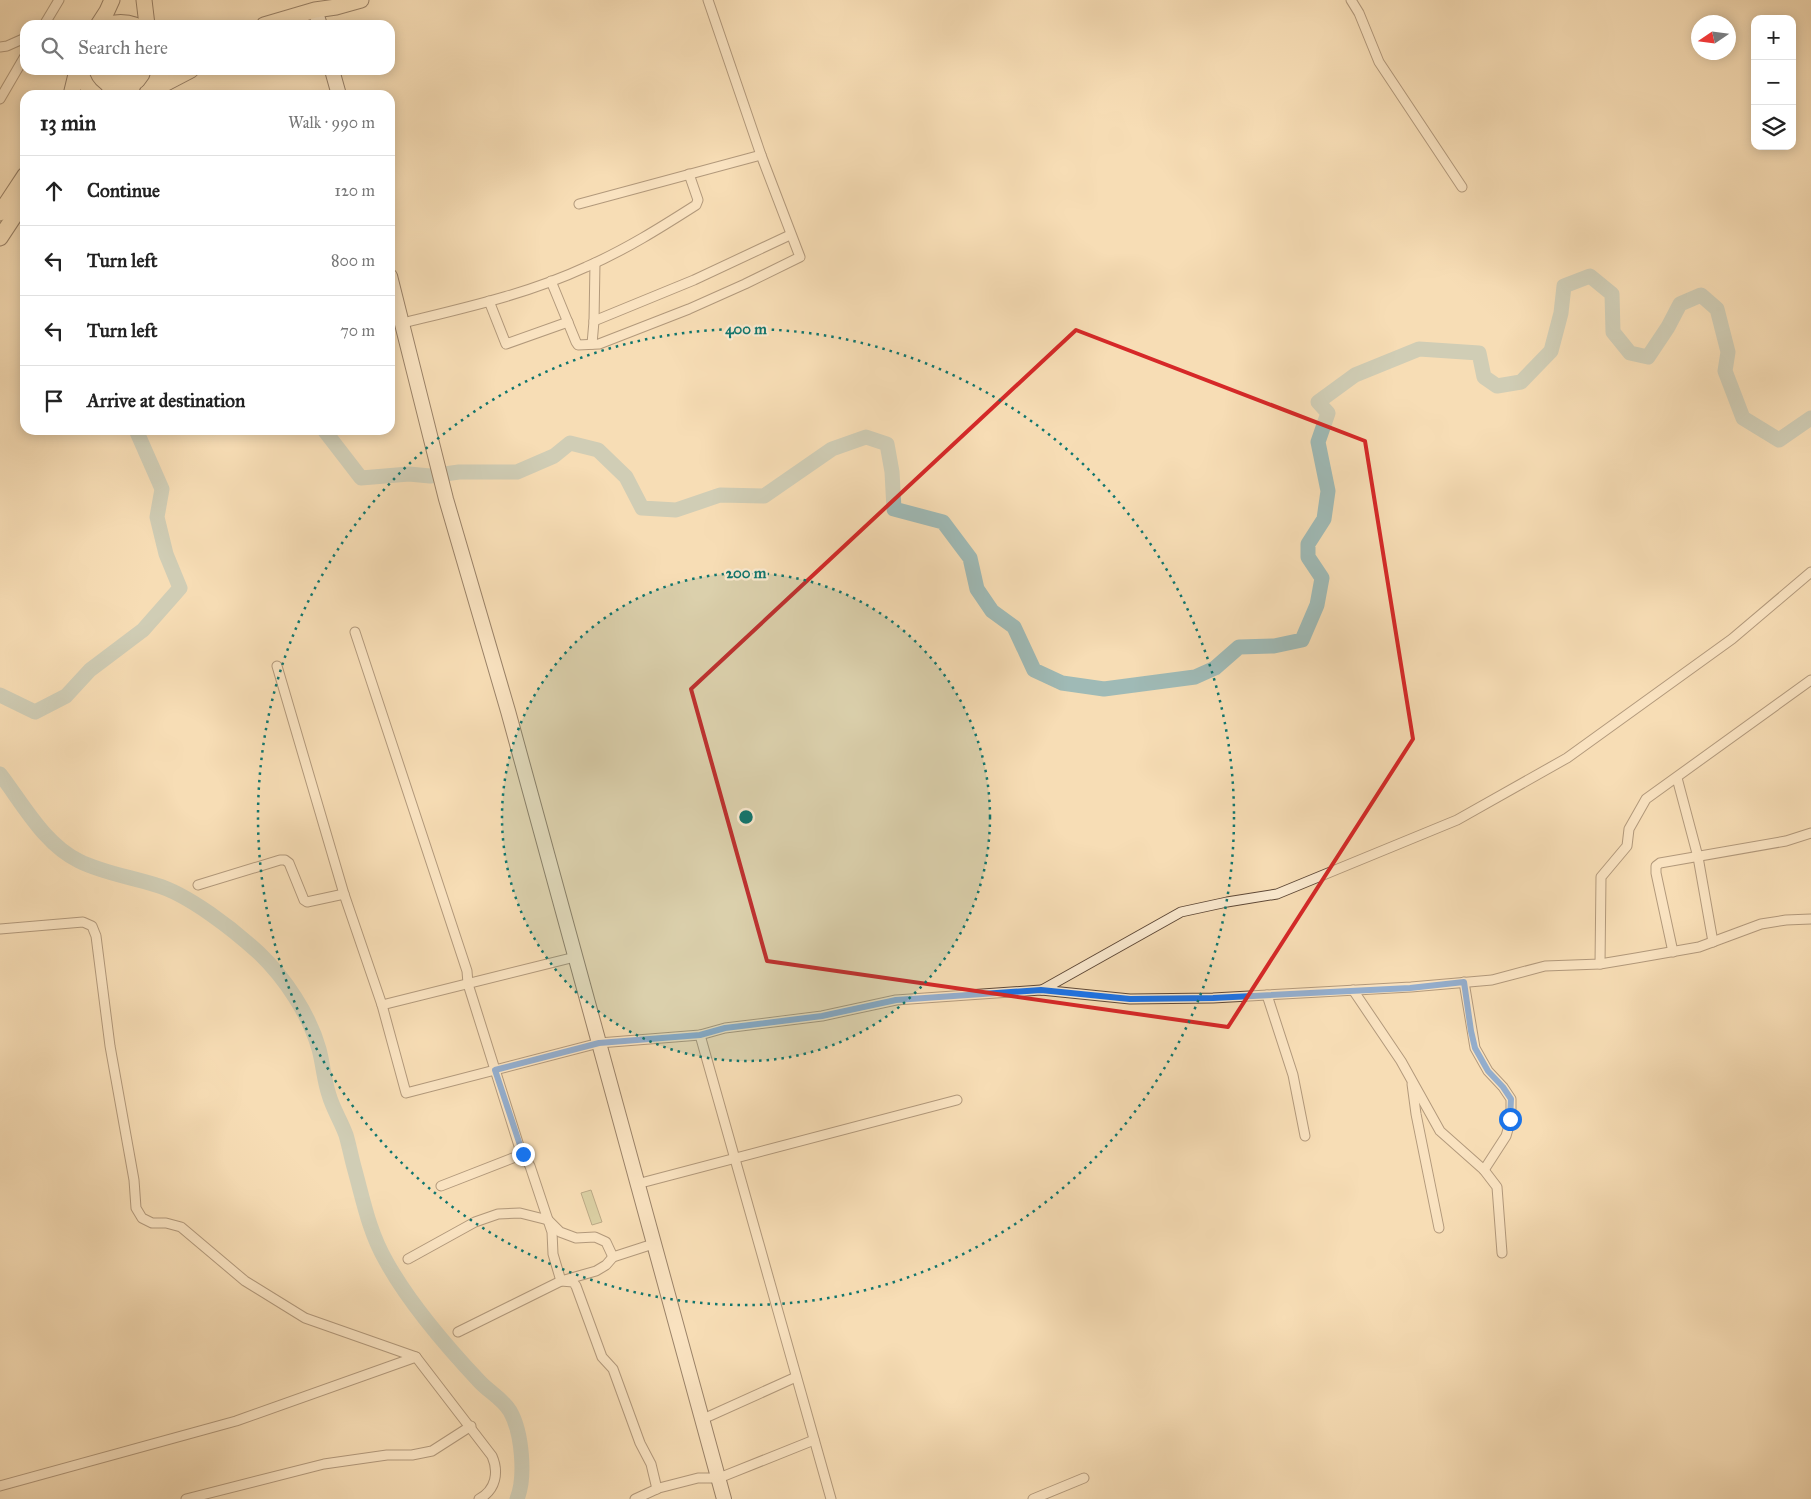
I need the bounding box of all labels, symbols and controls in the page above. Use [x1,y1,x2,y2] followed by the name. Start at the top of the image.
[1691,15,1736,60] north arrow
[1751,15,1796,150] map controls
[1751,15,1796,60] button: +
[20,20,395,75] search box
[38,34,66,62] icon: search
[78,36,168,59] text: Search here
[1751,60,1796,105] button: −
[1751,105,1796,150] button: layers
[40,110,96,136] text: 13 min
[288,113,375,132] text: Walk · 990 m
[40,177,68,205] icon: ahead
[87,179,160,202] text: Continue
[335,181,375,200] text: 120 m
[40,247,68,275] icon: left
[87,249,157,272] text: Turn left
[331,251,375,270] text: 800 m
[40,317,68,345] icon: left
[87,319,157,342] text: Turn left
[725,320,767,339] text: 400 m
[340,321,375,340] text: 70 m
[40,387,68,415] icon: arrive
[87,389,245,412] text: Arrive at destination
[726,564,767,582] text: 200 m
[737,808,755,826] centre of rings
[1499,1108,1522,1131] route start
[512,1143,535,1166] route end

